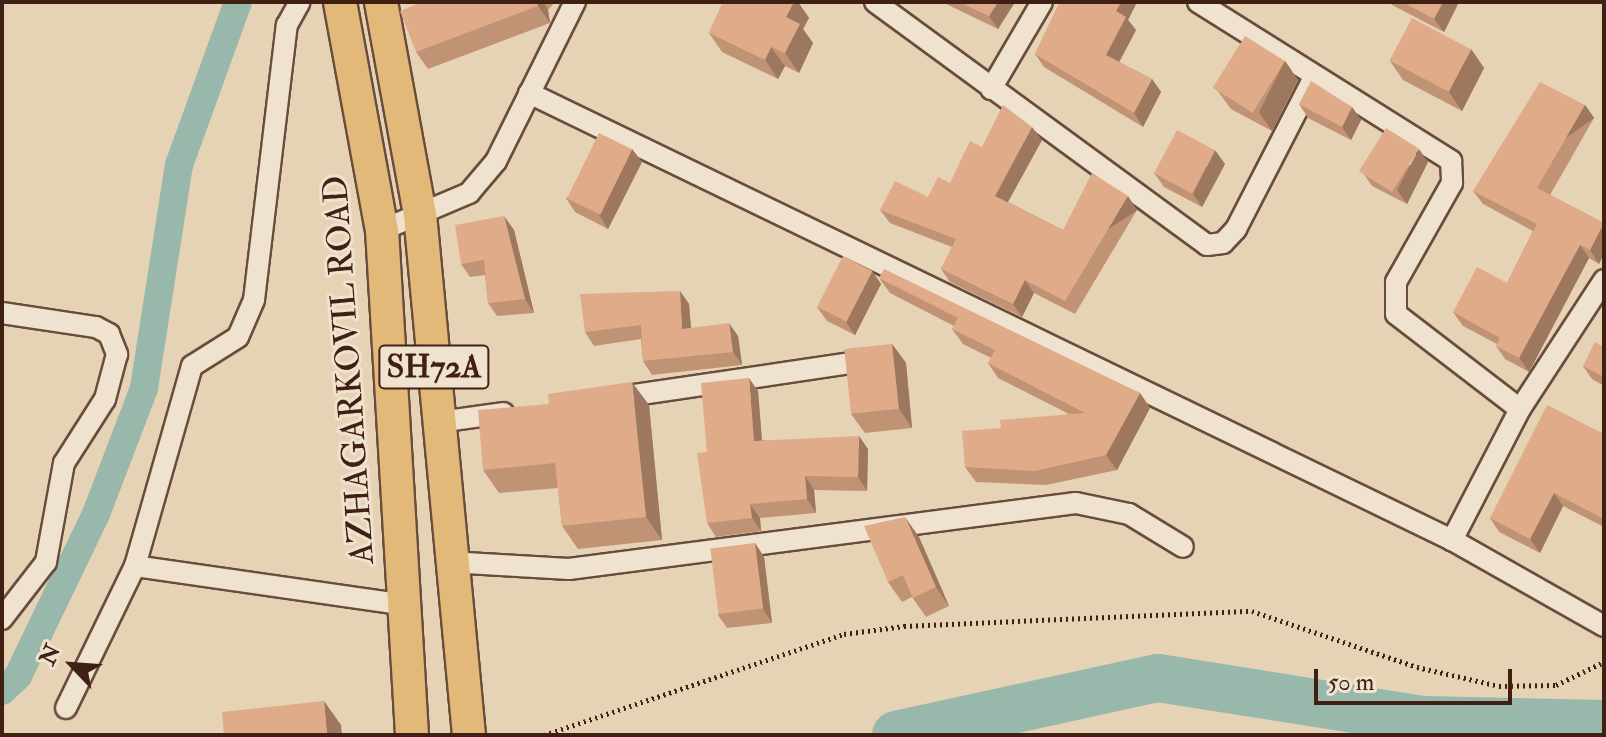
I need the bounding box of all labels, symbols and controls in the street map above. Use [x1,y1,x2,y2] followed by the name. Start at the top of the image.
[315,174,383,566] street label: AZHAGARKOVIL ROAD
[378,339,490,395] road number: SH72A
[32,625,112,705] north arrow
[33,640,67,670] text: N
[1318,653,1516,703] scale bar
[1328,667,1374,698] text: 50 m

